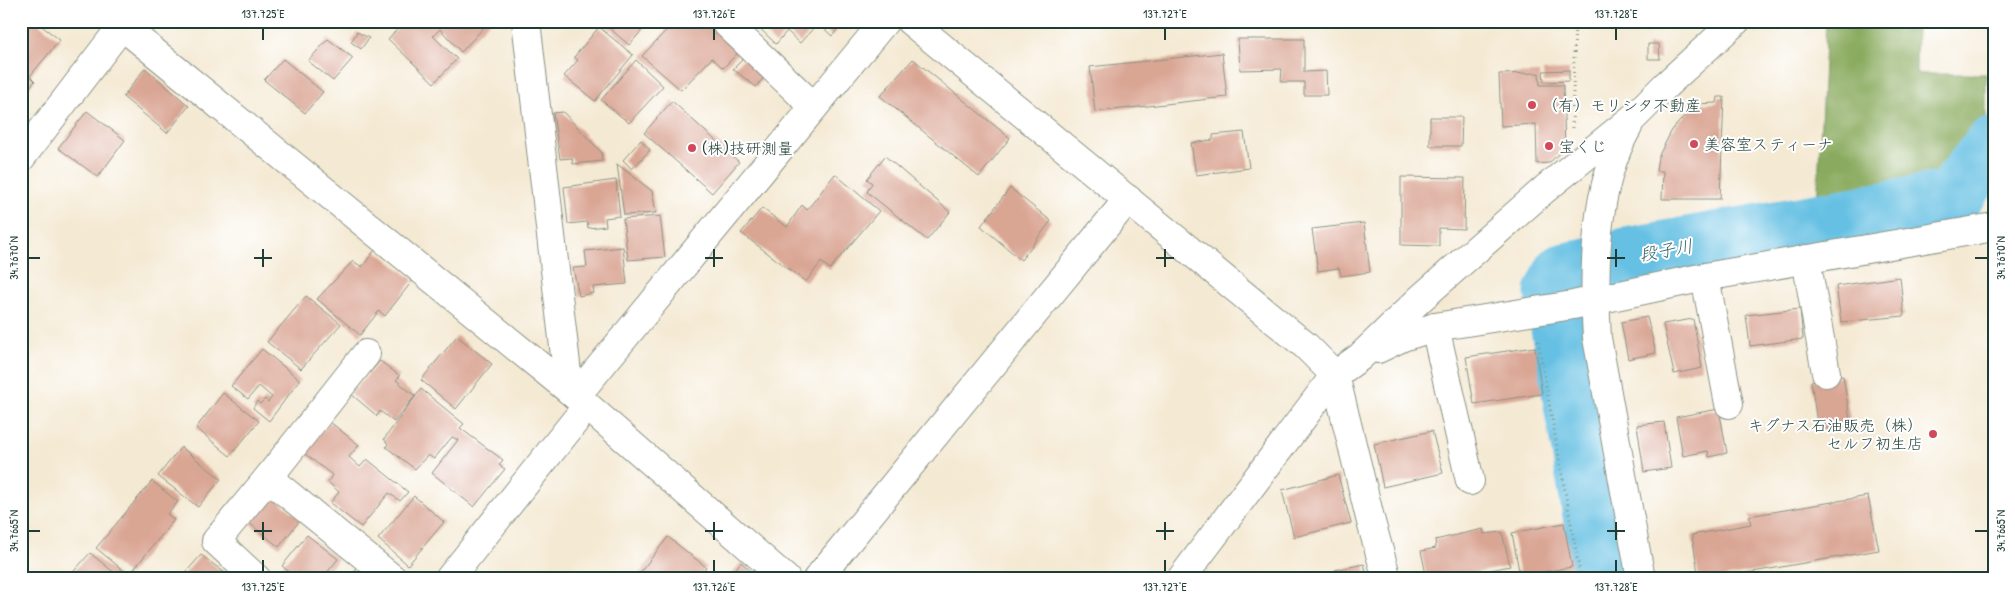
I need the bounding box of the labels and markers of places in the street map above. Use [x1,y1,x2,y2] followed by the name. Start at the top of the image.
[1542,94,1701,116] place label: （有）モリシタ不動産
[1526,99,1538,111] marker: （有）モリシタ不動産
[1704,133,1833,155] place label: 美容室スティーナ
[1559,135,1607,157] place label: 宝くじ
[702,137,793,159] place label: (株)技研測量
[1688,138,1700,150] marker: 美容室スティーナ
[1543,140,1555,152] marker: 宝くじ
[686,142,698,154] marker: (株)技研測量
[1748,414,1923,454] place label: キグナス石油販売（株） セルフ初生店
[1927,428,1939,440] marker: キグナス石油販売（株） セルフ初生店

